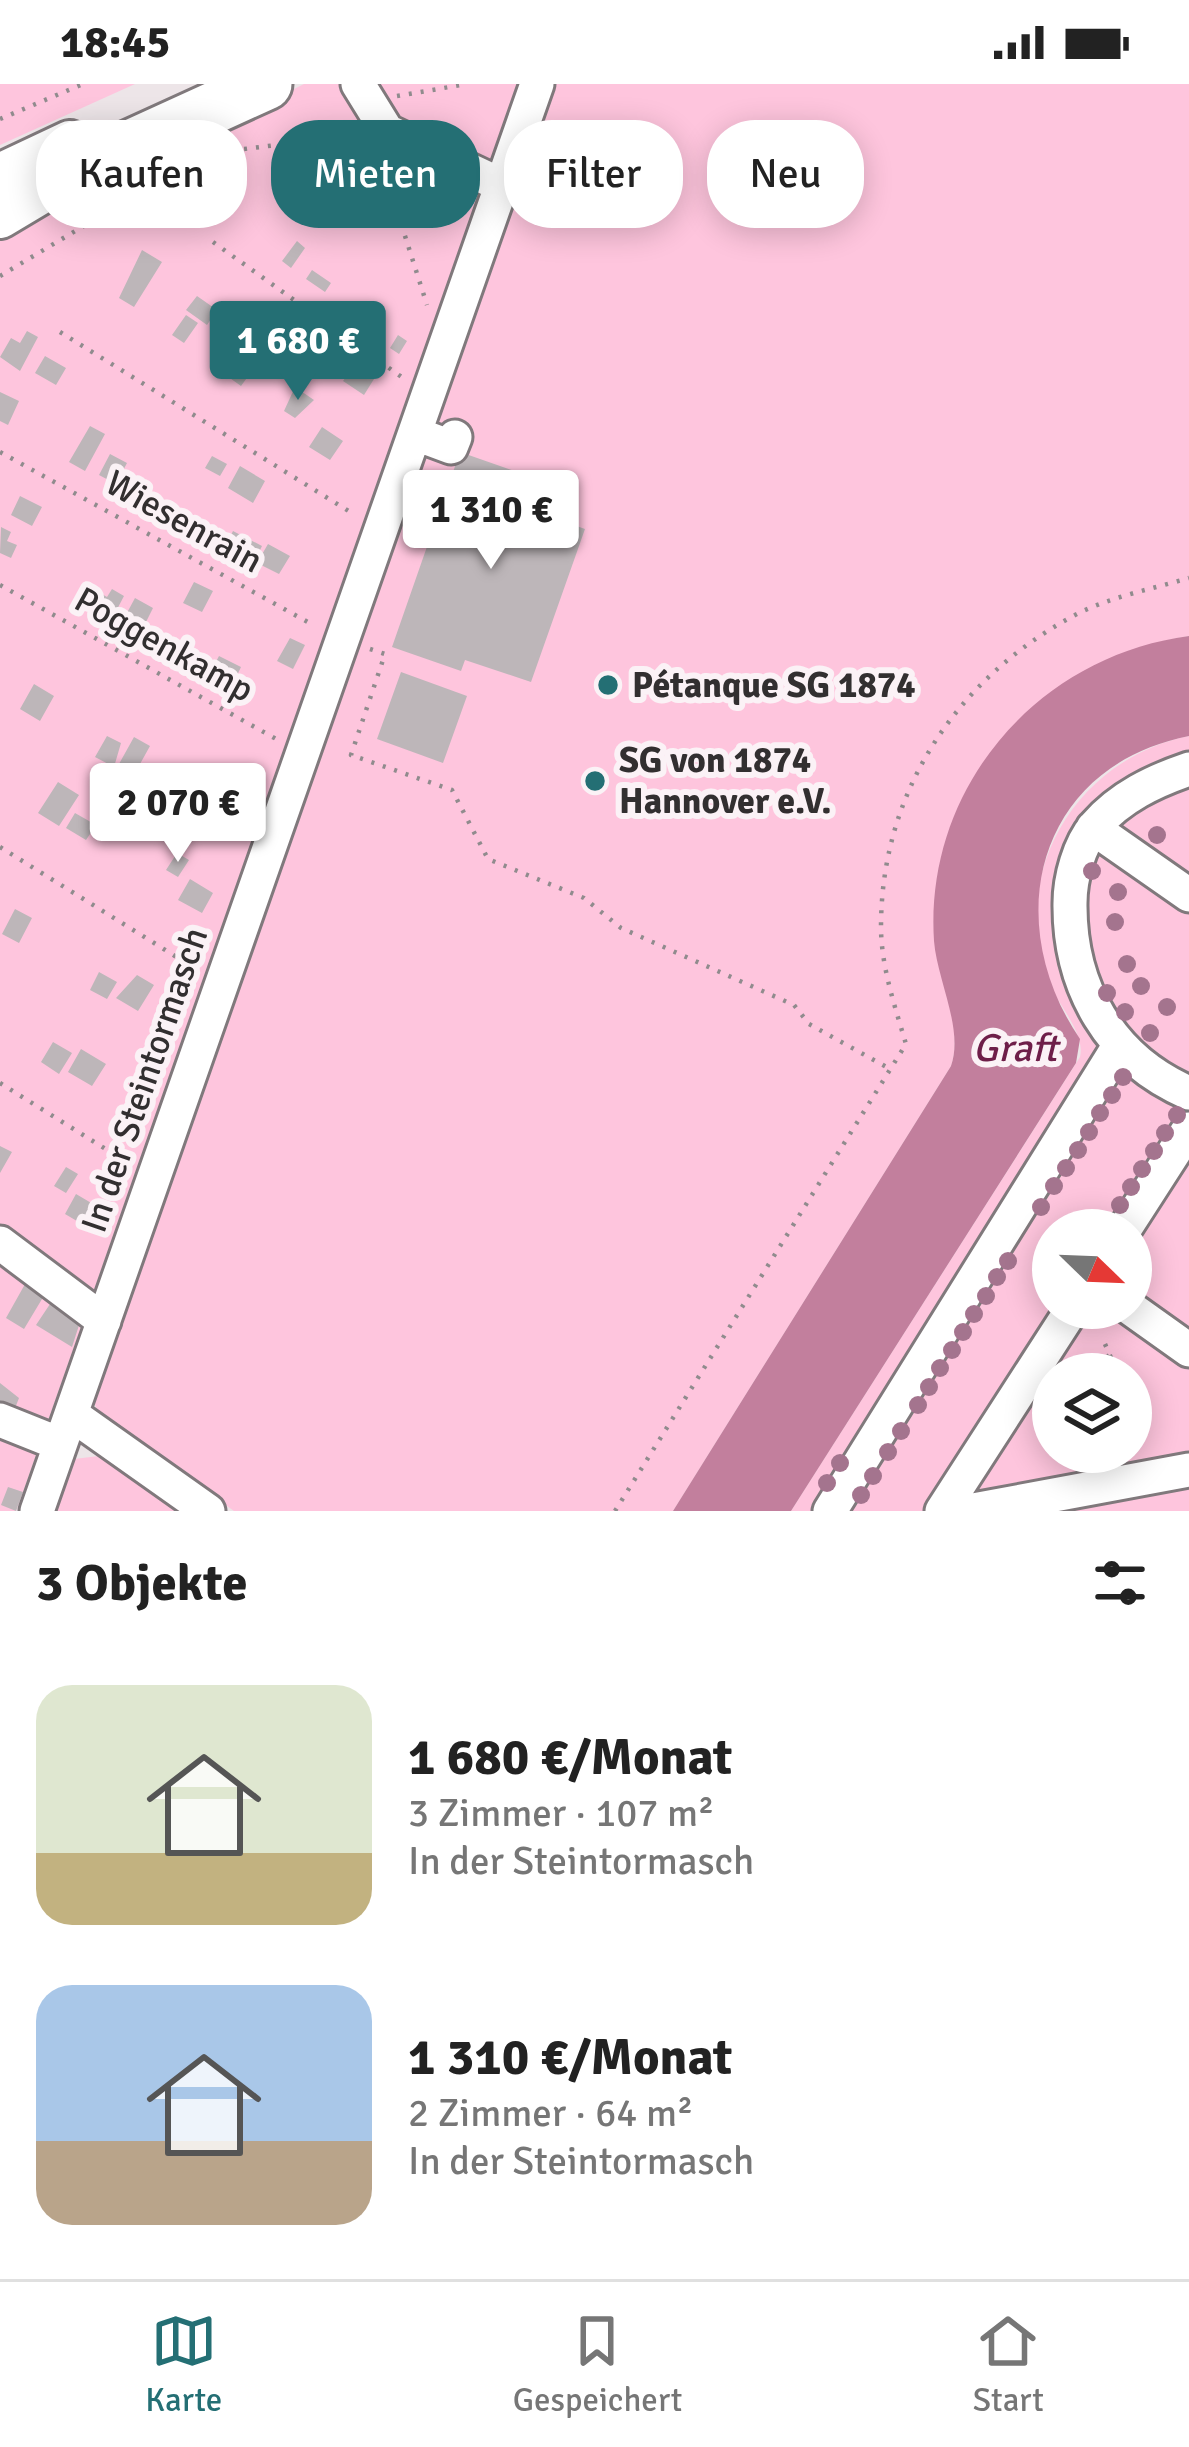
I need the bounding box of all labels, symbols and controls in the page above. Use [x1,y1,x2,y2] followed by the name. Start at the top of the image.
[60,15,170,70] text: 18:45
[36,120,247,228] chip: Kaufen
[271,120,480,228] chip: Mieten
[504,120,683,228] chip: Filter
[707,120,864,228] chip: Neu
[187,301,409,403] pin: 1 680 €
[237,316,359,364] text: 1 680 €
[98,461,270,583] street label: Wiesenrain
[380,470,602,572] pin: 1 310 €
[430,485,552,533] text: 1 310 €
[67,577,261,713] street label: Poggenkamp
[632,663,916,708] place label: Pétanque SG 1874
[595,672,621,698] marker: Pétanque SG 1874
[619,738,832,824] place label: SG von 1874 Hannover e.V.
[67,763,289,865] pin: 2 070 €
[582,768,608,794] marker: SG von 1874 Hannover e.V.
[117,778,239,826] text: 2 070 €
[72,922,218,1238] street label: In der Steintormasch
[973,1024,1062,1072] water label: Graft
[1032,1209,1152,1329] north arrow
[1032,1209,1152,1473] map controls
[1032,1353,1152,1473] button: layers
[1087,1550,1153,1616] icon: filters
[36,1552,248,1615] text: 3 Objekte
[408,1726,732,1789] text: 1 680 €/Monat
[132,1733,276,1877] icon: home
[408,1789,714,1837] text: 3 Zimmer · 107 m²
[408,1837,754,1885] text: In der Steintormasch
[408,2026,732,2089] text: 1 310 €/Monat
[132,2033,276,2177] icon: home
[408,2089,693,2137] text: 2 Zimmer · 64 m²
[408,2137,754,2185] text: In der Steintormasch
[145,2308,222,2421] tab: Karte
[513,2308,682,2421] tab: Gespeichert
[973,2308,1044,2421] tab: Start

